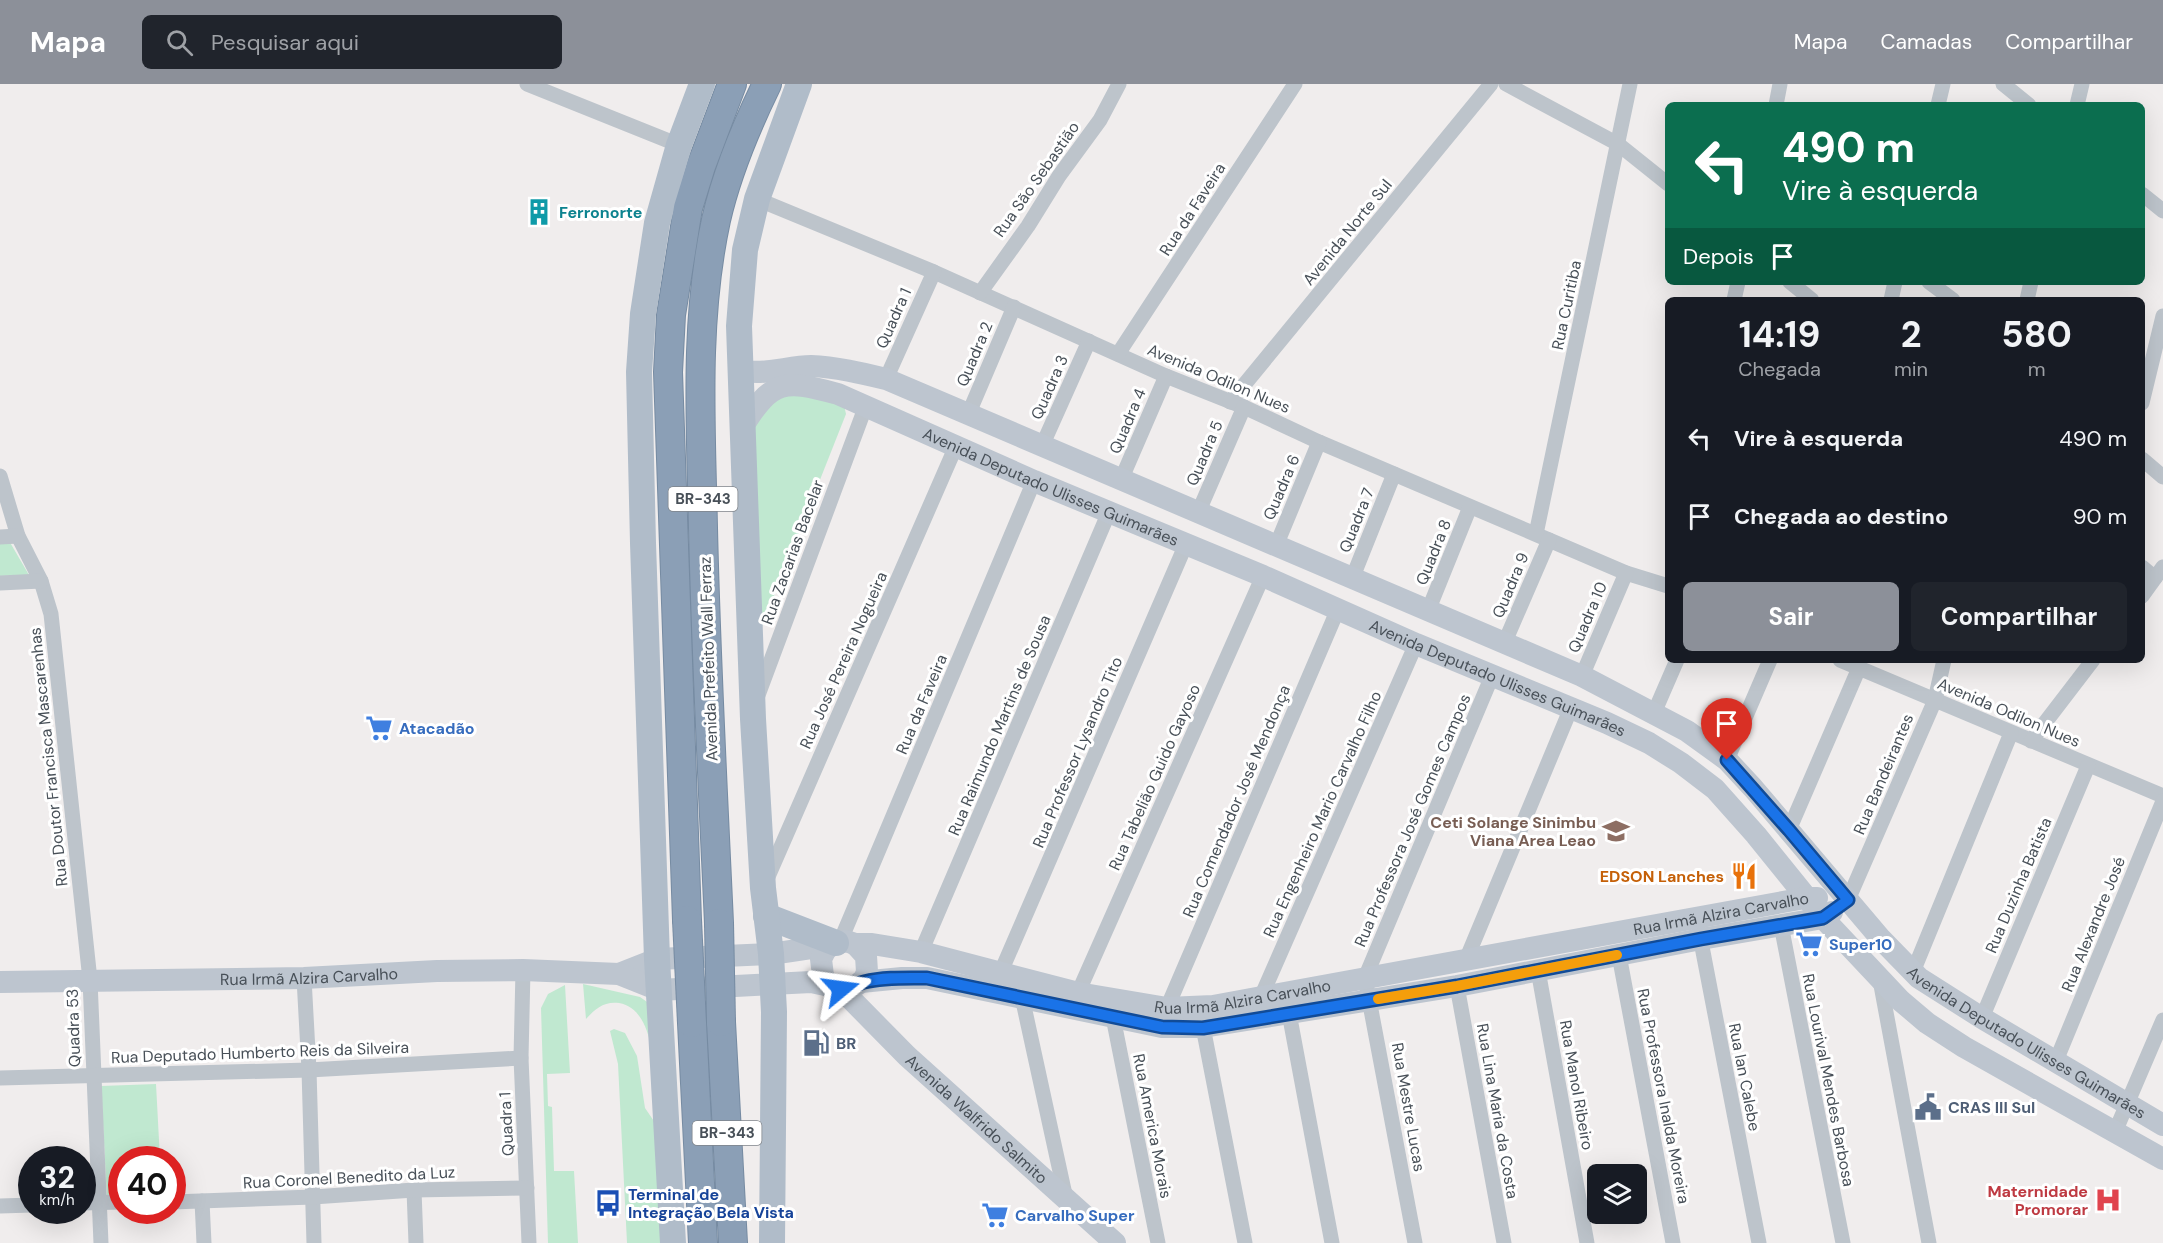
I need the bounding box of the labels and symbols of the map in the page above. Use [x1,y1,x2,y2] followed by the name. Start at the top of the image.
[989,117,1084,241] street label: Rua São Sebastião
[1155,159,1230,260] street label: Rua da Faveira
[1298,175,1397,290] street label: Avenida Norte Sul
[524,197,554,227] building icon: Ferronorte
[559,202,642,223] place label: Ferronorte
[1547,258,1586,352] street label: Rua Curitiba
[871,285,916,352] street label: Quadra 1
[951,319,997,390] street label: Quadra 2
[1144,339,1293,418] street label: Avenida Odilon Nues
[1026,352,1073,423] street label: Quadra 3
[1104,385,1151,457] street label: Quadra 4
[1181,417,1228,489] street label: Quadra 5
[919,423,1182,551] street label: Avenida Deputado Ulisses Guimarães
[1258,451,1305,523] street label: Quadra 6
[757,477,828,627] street label: Rua Zacarias Bacelar
[1334,485,1379,556] street label: Quadra 7
[668,487,738,511] road number: BR-343
[1411,516,1456,588] street label: Quadra 8
[1487,549,1534,621] street label: Quadra 9
[694,556,723,762] street label: Avenida Prefeito Wall Ferraz
[795,568,892,752] street label: Rua José Pereira Nogueira
[1563,578,1612,656] street label: Quadra 10
[943,612,1056,839] street label: Rua Raimundo Martins de Sousa
[1366,615,1629,741] street label: Avenida Deputado Ulisses Guimarães
[24,626,73,888] street label: Rua Doutor Francisca Mascarenhas
[891,651,952,757] street label: Rua da Faveira
[1028,654,1127,851] street label: Rua Professor Lysandro Tito
[1934,673,2083,752] street label: Avenida Odilon Nues
[1104,681,1205,874] street label: Rua Tabelião Guido Gayoso
[1178,682,1295,921] street label: Rua Comendador José Mendonça
[1258,688,1387,941] street label: Rua Engenheiro Mario Carvalho Filho
[1350,691,1475,950] street label: Rua Professora José Gomes Campos
[1701,698,1752,760] pin
[1849,711,1918,838] street label: Rua Bandeirantes
[364,713,394,743] supermarket icon: Atacadão
[399,718,475,739] place label: Atacadão
[1430,812,1596,851] place label: Ceti Solange Sinimbu Viana Area Leao
[1980,814,2056,956] street label: Rua Duzinha Batista
[1601,816,1631,846] school or university icon: Ceti Solange Sinimbu Viana Area Leao
[2057,854,2130,995] street label: Rua Alexandre José
[1729,861,1759,891] restaurant icon: EDSON Lanches
[1600,866,1724,887] place label: EDSON Lanches
[1632,888,1811,940] street label: Rua Irmã Alzira Carvalho
[1794,929,1824,959] supermarket icon: Super10
[1829,934,1892,955] place label: Super10
[809,957,873,1021] position arrow
[1902,962,2150,1124] street label: Avenida Deputado Ulisses Guimarães
[220,963,398,990] street label: Rua Irmã Alzira Carvalho
[1798,972,1859,1188] street label: Rua Lourival Mendes Barbosa
[1153,975,1332,1019] street label: Rua Irmã Alzira Carvalho
[1632,987,1695,1206] street label: Rua Professora Inalda Moreira
[62,988,85,1068] street label: Quadra 53
[1555,1018,1598,1152] street label: Rua Manol Ribeiro
[1724,1021,1765,1133] street label: Rua Ian Calebe
[1472,1022,1523,1200] street label: Rua Lina Maria da Costa
[801,1028,831,1058] fuel station icon: BR
[836,1033,856,1054] place label: BR
[111,1037,409,1068] street label: Rua Deputado Humberto Reis da Silveira
[1387,1041,1430,1173] street label: Rua Mestre Lucas
[901,1050,1052,1189] street label: Avenida Walfrido Salmito
[1128,1052,1177,1200] street label: Rua America Morais
[494,1091,519,1157] street label: Quadra 1
[1913,1092,1943,1122] public building icon: CRAS III Sul
[1948,1097,2035,1118] place label: CRAS III Sul
[692,1121,762,1145] road number: BR-343
[108,1146,186,1224] speed limit sign: 40
[242,1161,456,1194] street label: Rua Coronel Benedito da Luz
[1987,1181,2088,1220] place label: Maternidade Promorar
[628,1184,794,1223] place label: Terminal de Integração Bela Vista
[2093,1185,2123,1215] hospital icon: Maternidade Promorar
[593,1188,623,1218] bus stop icon: Terminal de Integração Bela Vista
[980,1200,1010,1230] supermarket icon: Carvalho Super
[1015,1205,1135,1226] place label: Carvalho Super

